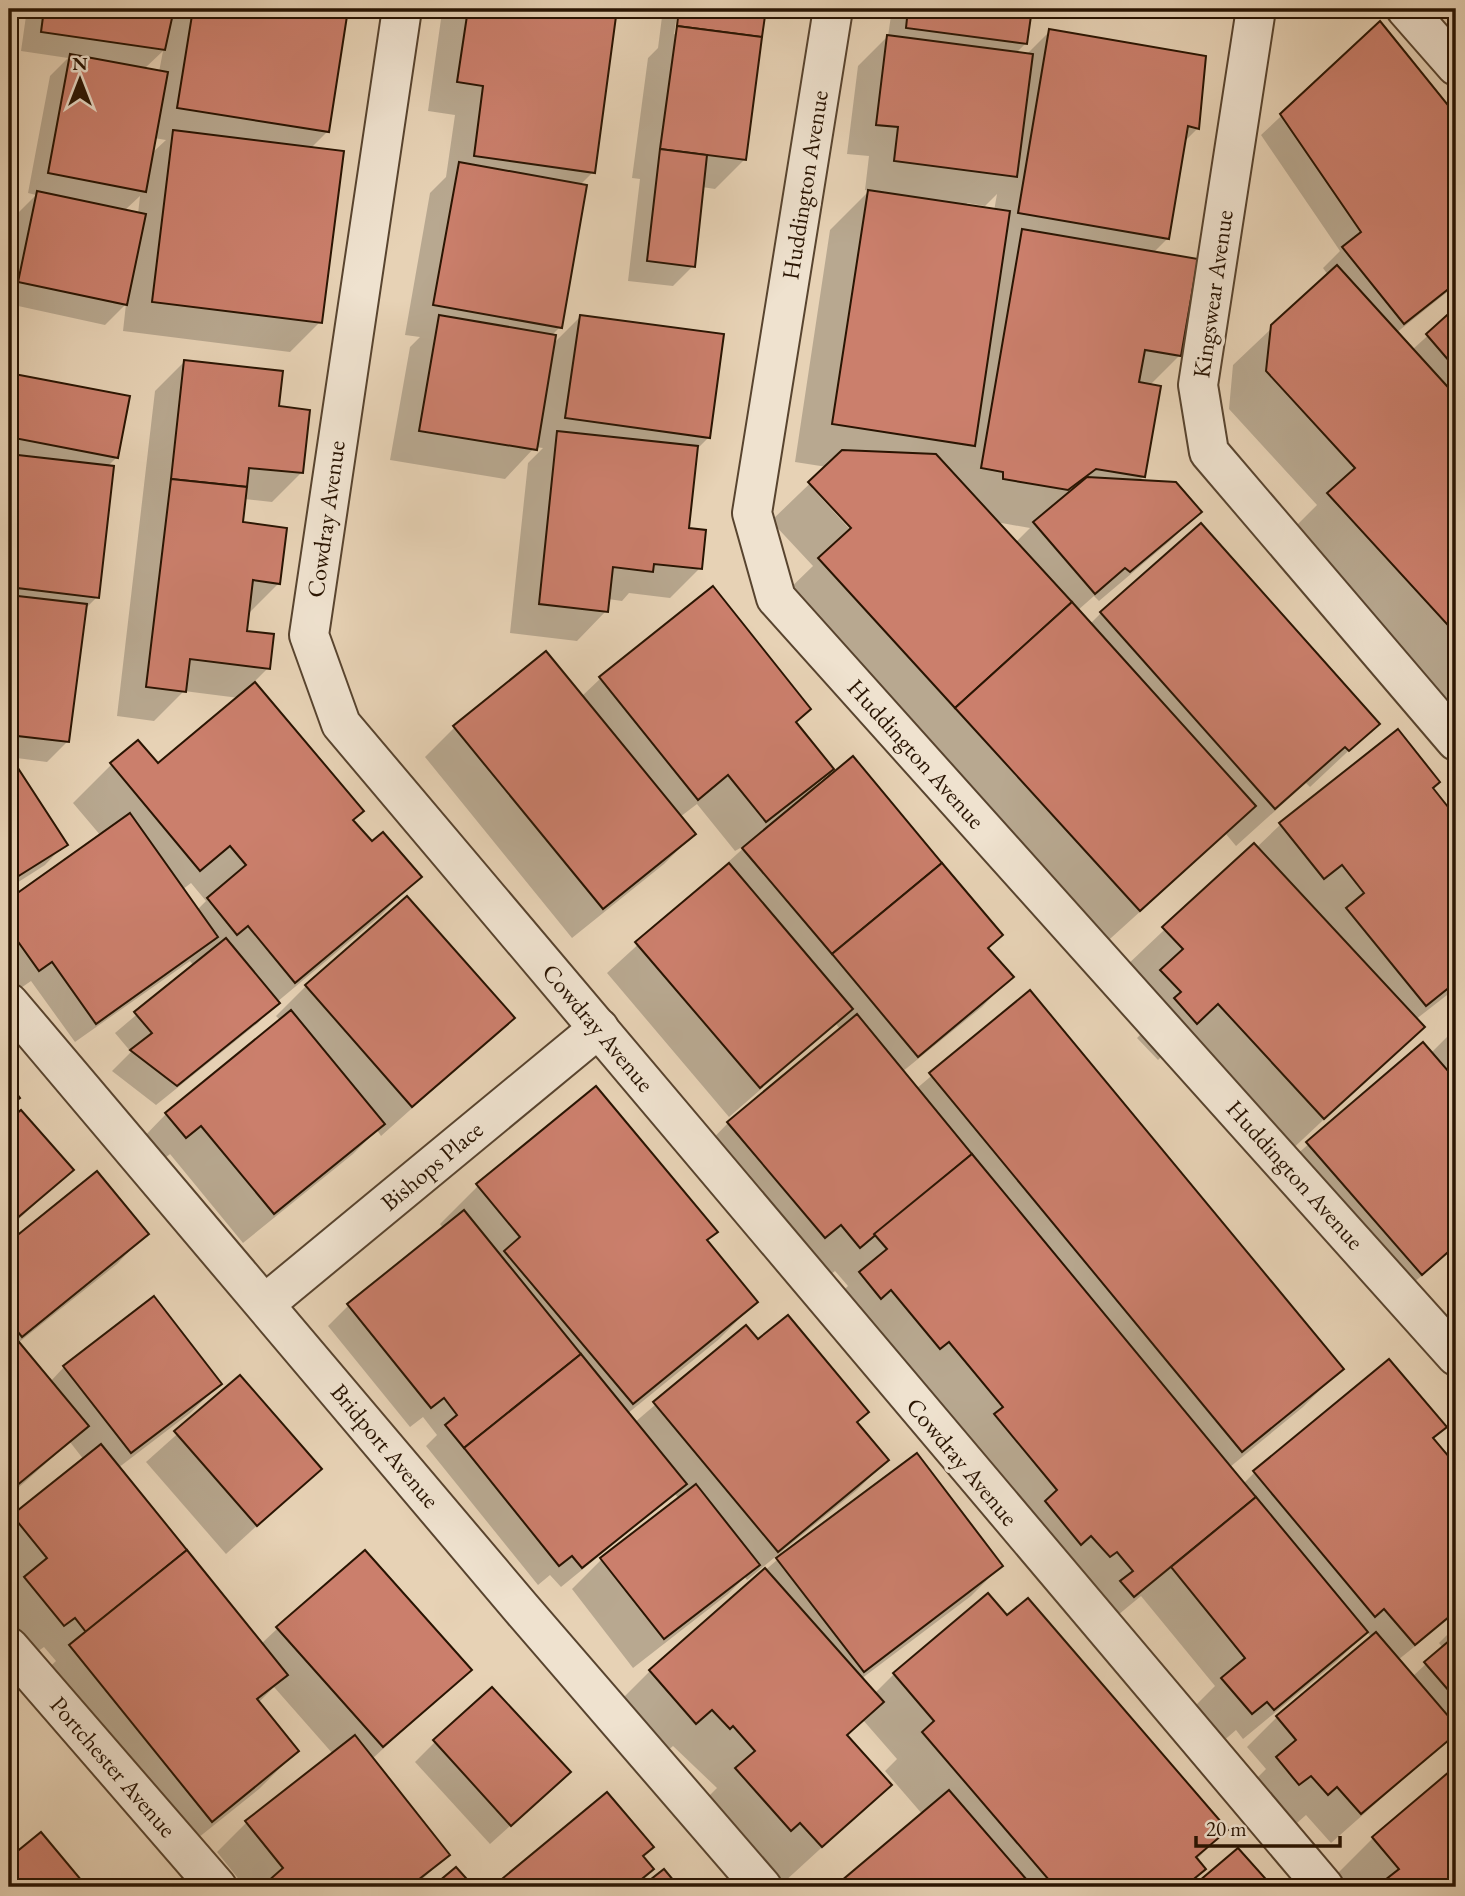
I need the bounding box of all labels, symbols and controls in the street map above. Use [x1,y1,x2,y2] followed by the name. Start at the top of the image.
[46,46,116,116] north arrow
[72,51,88,76] text: N
[774,88,835,282] street label: Huddington Avenue
[1185,208,1240,380] street label: Kingswear Avenue
[299,438,352,599] street label: Cowdray Avenue
[841,672,992,835] street label: Huddington Avenue
[536,957,661,1098] street label: Cowdray Avenue
[1220,1093,1371,1256] street label: Huddington Avenue
[374,1114,489,1217] street label: Bishops Place
[324,1377,447,1515] street label: Bridport Avenue
[900,1391,1025,1532] street label: Cowdray Avenue
[44,1690,183,1844] street label: Portchester Avenue
[1196,1805,1339,1849] scale bar
[1206,1815,1247,1842] text: 20 m

